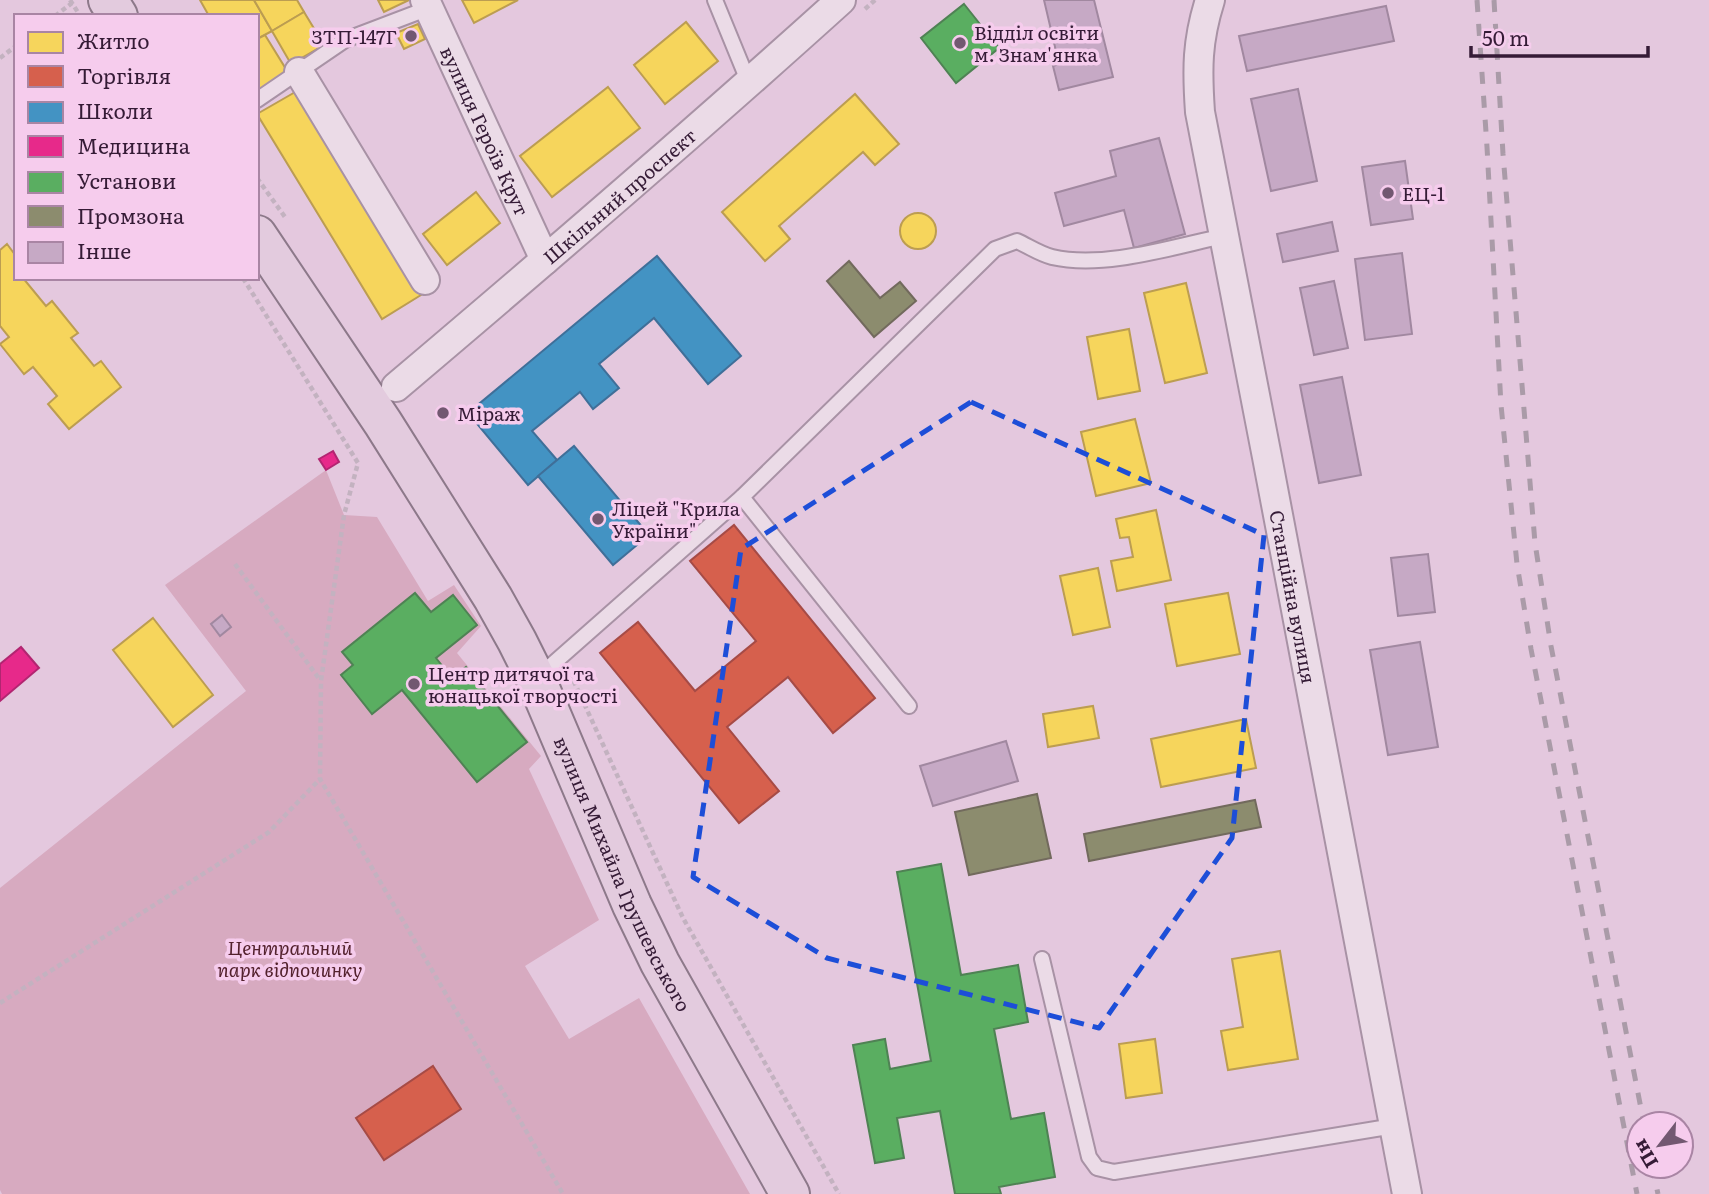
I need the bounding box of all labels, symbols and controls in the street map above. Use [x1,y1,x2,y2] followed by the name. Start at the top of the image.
[14,14,259,280] legend
[1471,14,1648,58] scale bar
[974,18,1099,68] place label: Відділ освіти м. Знам'янка
[1482,21,1529,52] text: 50 m
[311,22,397,50] place label: ЗТП-147Г
[77,24,150,55] text: Житло
[403,28,419,44] marker: ЗТП-147Г
[952,35,968,51] marker: Відділ освіти м. Знам'янка
[434,41,537,220] street label: вулиця Героїв Крут
[77,59,171,90] text: Торгівля
[77,94,153,125] text: Школи
[537,121,702,270] street label: Шкільний проспект
[77,129,191,160] text: Медицина
[77,164,176,195] text: Установи
[1402,179,1445,207] place label: ЕЦ-1
[1380,185,1396,201] marker: ЕЦ-1
[77,199,185,230] text: Промзона
[77,234,131,265] text: Інше
[457,399,521,427] place label: Міраж
[435,405,451,421] marker: Міраж
[612,494,741,544] place label: Ліцей "Крила України"
[1263,508,1324,686] street label: Станційна вулиця
[590,511,606,527] marker: Ліцей "Крила України"
[428,659,618,709] place label: Центр дитячої та юнацької творчості
[406,676,422,692] marker: Центр дитячої та юнацької творчості
[548,732,698,1016] street label: вулиця Михайла Грушевського
[217,933,363,983] park label: Центральний парк відпочинку
[1625,1110,1695,1180] north arrow
[1625,1134,1664,1174] text: Пн

